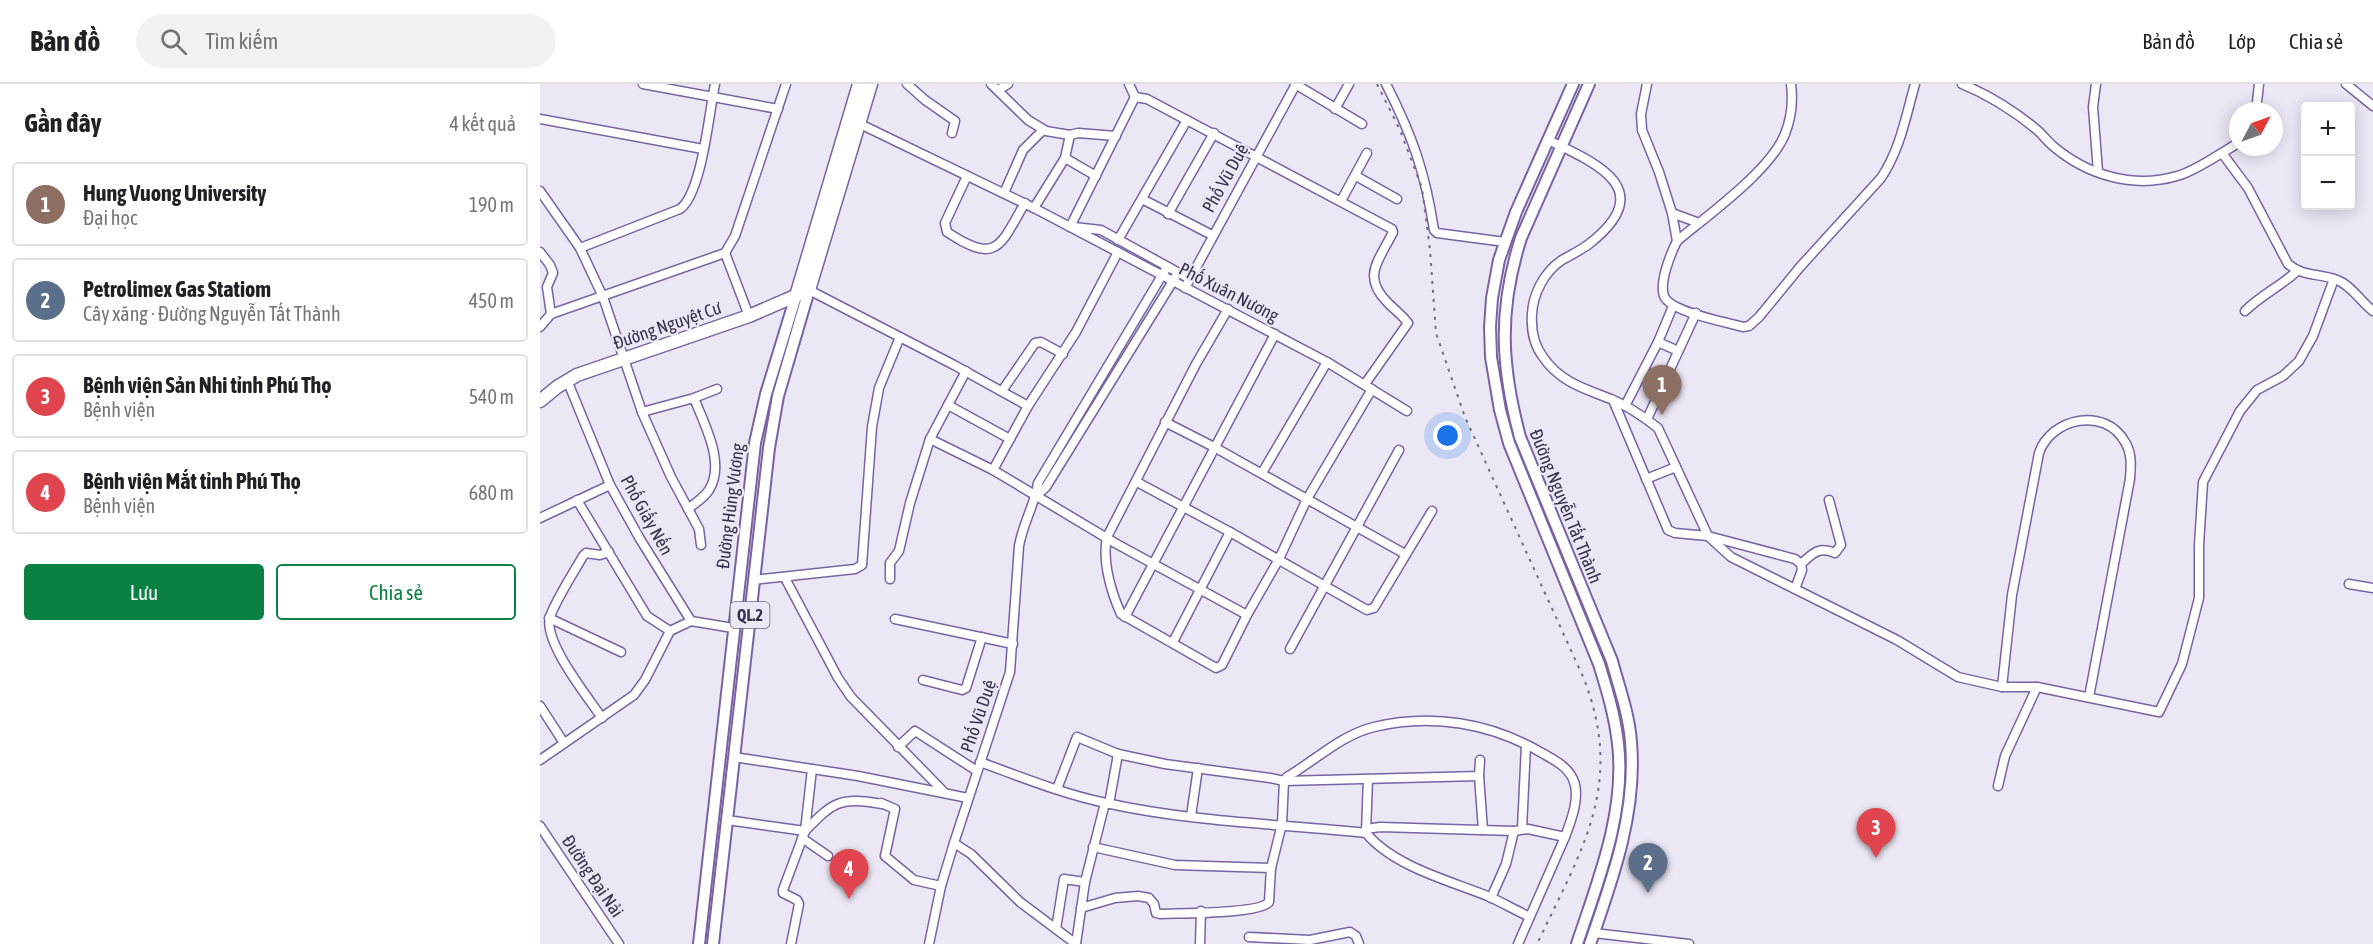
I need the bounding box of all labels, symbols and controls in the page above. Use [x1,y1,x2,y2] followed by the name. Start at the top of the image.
[136,14,556,68] search box
[30,25,100,57] text: Bản đồ
[157,25,190,58] icon: search
[205,28,278,54] text: Tìm kiếm
[2142,29,2195,53] text: Bản đồ
[2228,29,2256,53] text: Lớp
[2289,29,2343,53] text: Chia sẻ
[2229,102,2283,156] north arrow
[2301,102,2355,210] map controls
[2301,102,2355,156] button: +
[24,108,101,138] text: Gần đây
[449,112,516,135] text: 4 kết quả
[1197,140,1252,216] street label: Phố Vũ Duệ
[2301,156,2355,210] button: −
[83,180,266,206] text: Hung Vuong University
[41,193,50,216] text: 1
[469,193,514,216] text: 190 m
[83,206,137,229] text: Đại học
[1176,257,1283,326] street label: Phố Xuân Nương
[83,276,271,302] text: Petrolimex Gas Statiom
[41,289,50,312] text: 2
[469,289,514,312] text: 450 m
[610,297,724,353] street label: Đường Nguyệt Cư
[83,302,341,325] text: Cây xăng · Đường Nguyễn Tất Thành
[1642,366,1682,415] pin: 1
[83,372,332,398] text: Bệnh viện Sản Nhi tỉnh Phú Thọ
[41,385,50,408] text: 3
[469,385,514,408] text: 540 m
[83,398,155,421] text: Bệnh viện
[1433,421,1462,450] your location
[1525,425,1607,586] street label: Đường Nguyễn Tất Thành
[712,442,748,570] street label: Đường Hùng Vương
[83,468,301,494] text: Bệnh viện Mắt tỉnh Phú Thọ
[617,471,678,559] street label: Phố Giấy Nến
[41,481,50,504] text: 4
[469,481,514,504] text: 680 m
[83,494,155,517] text: Bệnh viện
[24,564,264,620] button: Lưu
[276,564,516,620] button: Chia sẻ
[730,602,770,628] road number: QL.2
[955,677,1000,755] street label: Phố Vũ Duệ
[1856,808,1896,858] pin: 3
[558,831,628,921] street label: Đường Đại Nải
[1628,844,1668,893] pin: 2
[830,850,868,899] pin: 4

